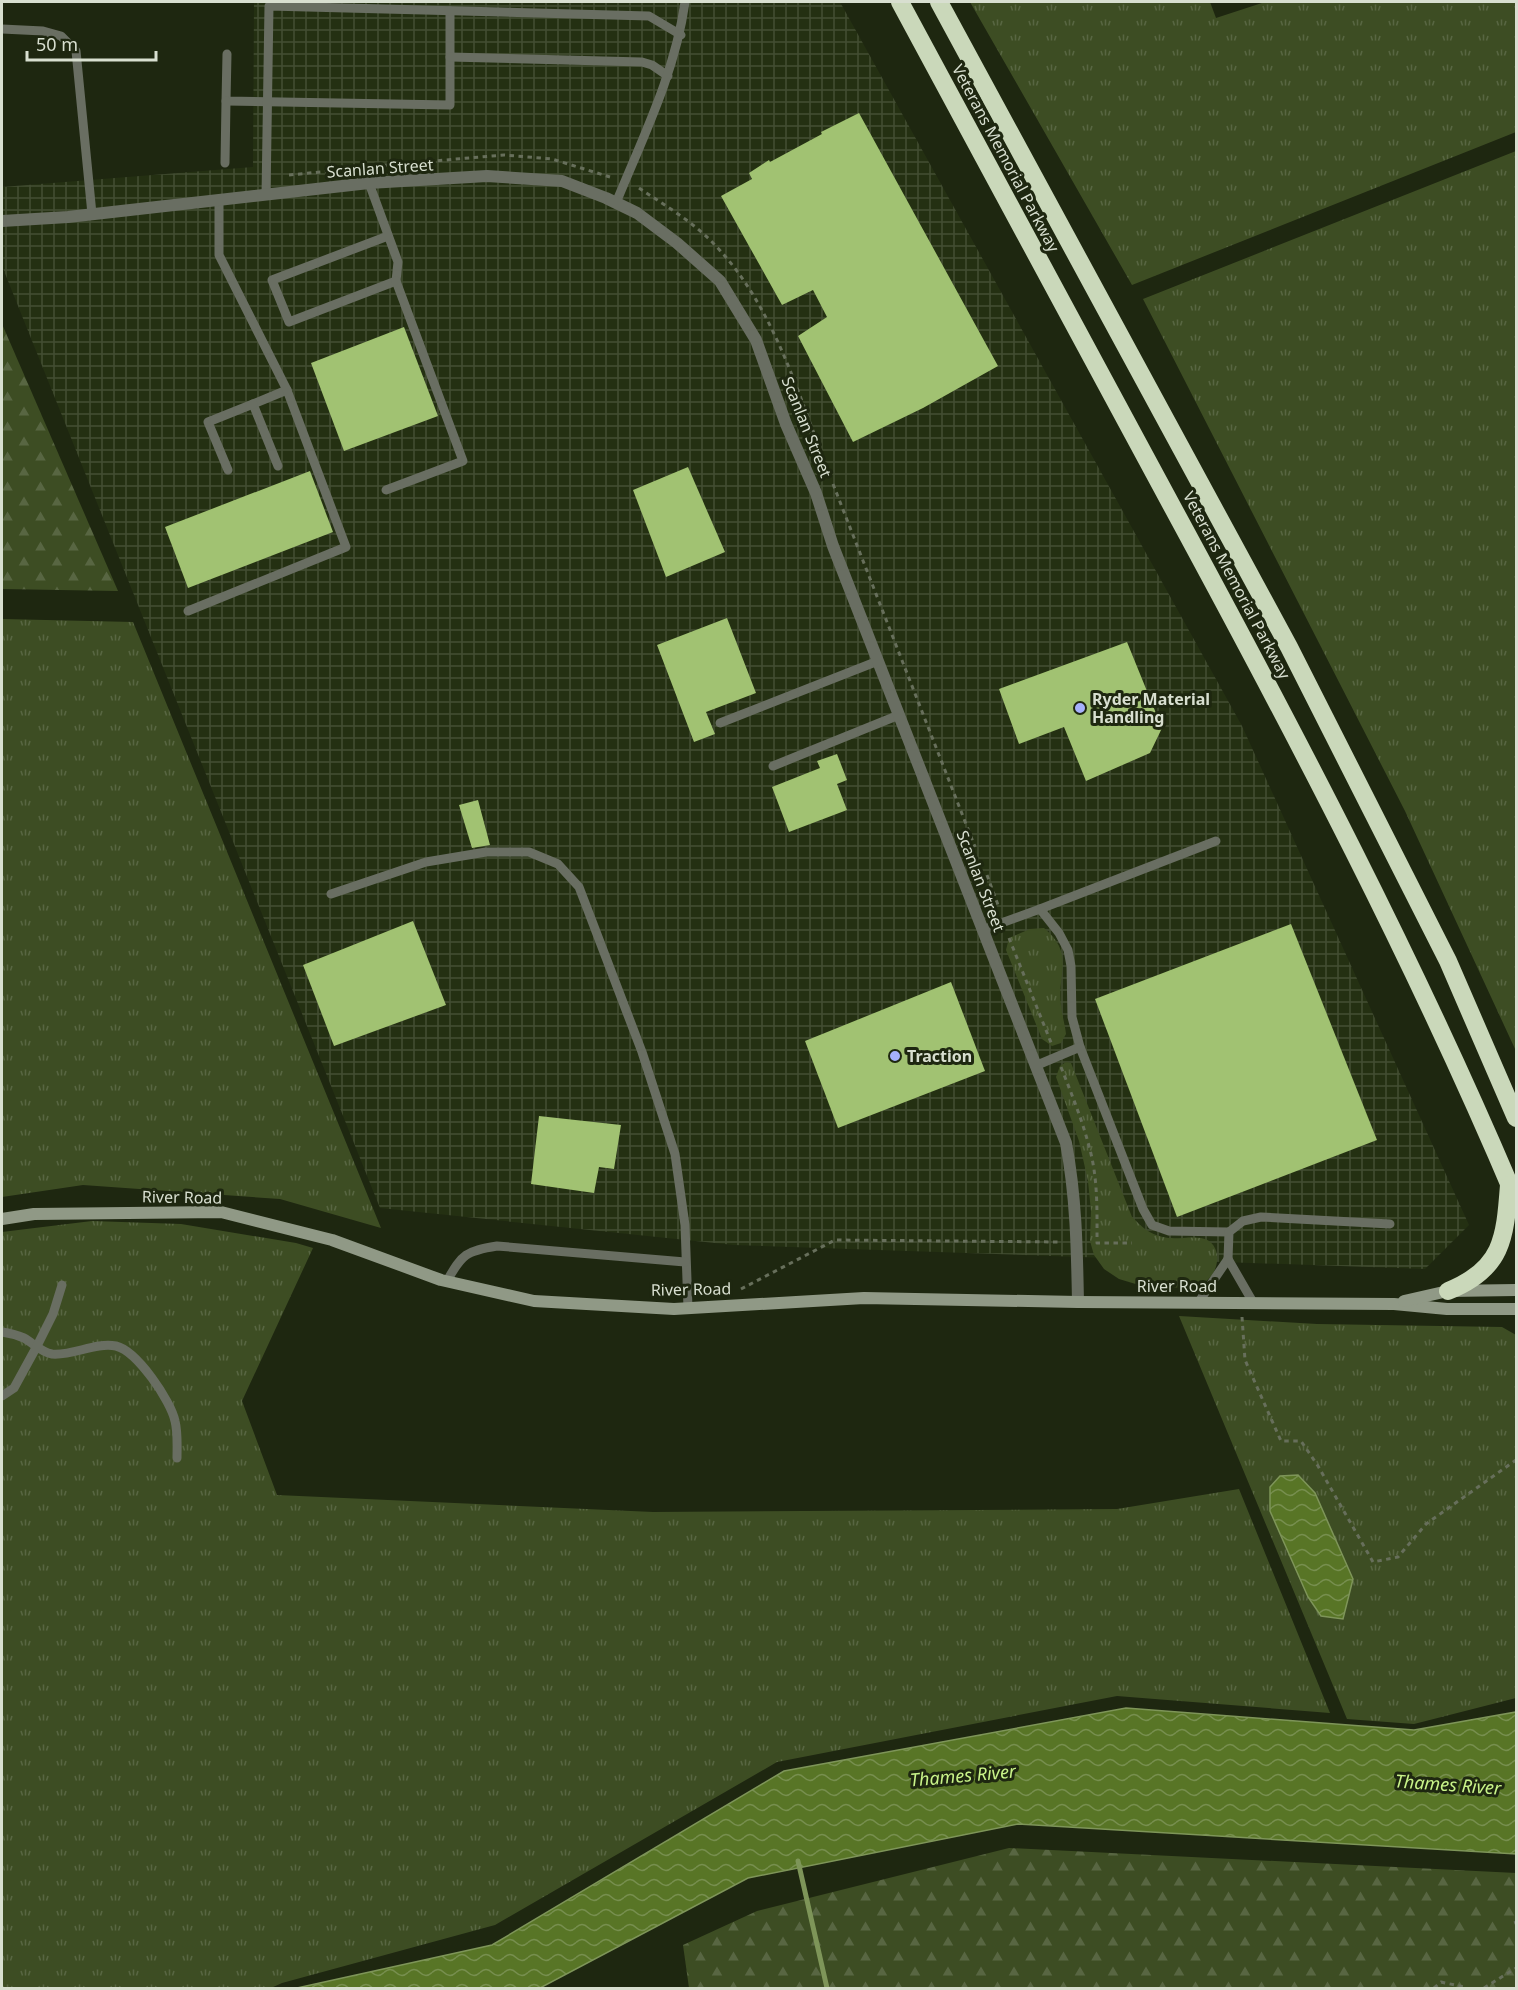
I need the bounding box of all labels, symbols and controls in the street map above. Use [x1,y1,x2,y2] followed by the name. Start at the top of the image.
[27,24,156,62] scale bar
[36,32,78,56] text: 50 m
[947,60,1065,257] street label: Veterans Memorial Parkway
[326,153,434,183] street label: Scanlan Street
[777,373,837,481] street label: Scanlan Street
[1178,487,1296,684] street label: Veterans Memorial Parkway
[1092,688,1210,728] place label: Ryder Material Handling
[1073,701,1087,715] marker: Ryder Material Handling
[952,827,1011,935] street label: Scanlan Street
[907,1045,972,1067] place label: Traction
[888,1049,902,1063] marker: Traction
[142,1185,222,1209] street label: River Road
[1137,1275,1217,1297] street label: River Road
[651,1277,731,1301] street label: River Road
[909,1758,1018,1792] water label: Thames River
[1394,1768,1503,1800] water label: Thames River

